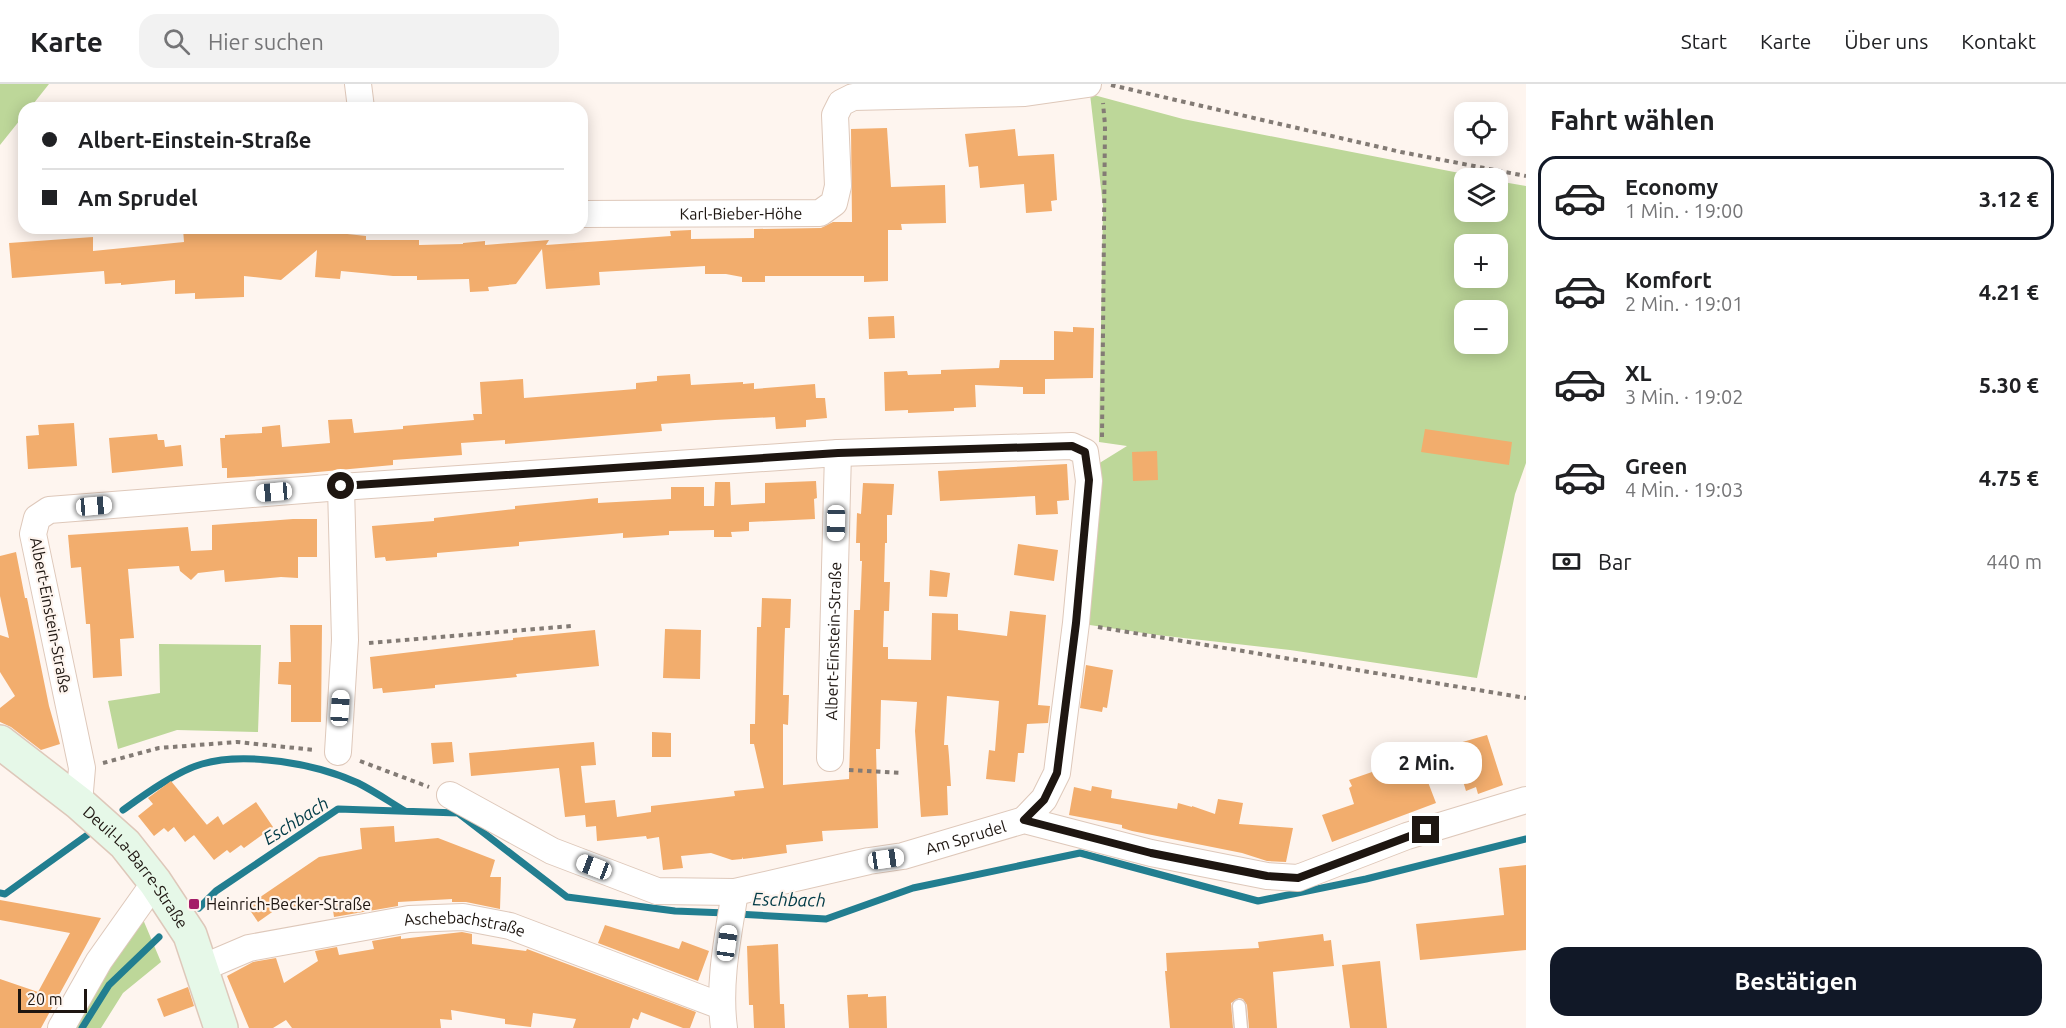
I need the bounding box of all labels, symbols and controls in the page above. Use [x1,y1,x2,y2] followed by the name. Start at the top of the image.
[139,14,559,68] search box
[160,25,193,58] icon: search
[30,26,103,57] text: Karte
[208,29,324,54] text: Hier suchen
[1681,29,1727,53] text: Start
[1760,29,1811,53] text: Karte
[1844,29,1928,53] text: Über uns
[1961,29,2036,53] text: Kontakt
[1454,102,1508,354] map controls
[1454,102,1508,156] button: locate
[1550,105,1715,135] text: Fahrt wählen
[78,127,312,152] text: Albert-Einstein-Straße
[1454,168,1508,222] button: layers
[1553,171,1607,225] icon: car
[1625,174,1718,199] text: Economy
[78,185,198,210] text: Am Sprudel
[1979,186,2039,211] text: 3.12 €
[1625,199,1744,222] text: 1 Min. · 19:00
[680,204,802,223] street label: Karl-Bieber-Höhe
[1454,234,1508,288] button: +
[1553,264,1607,318] icon: car
[1625,267,1712,292] text: Komfort
[1979,279,2039,304] text: 4.21 €
[1625,292,1744,315] text: 2 Min. · 19:01
[1454,300,1508,354] button: −
[1553,357,1607,411] icon: car
[1625,360,1652,385] text: XL
[1979,372,2039,397] text: 5.30 €
[1625,385,1744,408] text: 3 Min. · 19:02
[1553,450,1607,504] icon: car
[1625,453,1687,478] text: Green
[1979,465,2039,490] text: 4.75 €
[327,472,354,499] route start
[1625,478,1744,501] text: 4 Min. · 19:03
[255,481,293,503] car
[75,495,113,517] car
[827,505,845,541] car
[27,536,75,694] street label: Albert-Einstein-Straße
[1550,545,1583,578] icon: cash
[1598,549,1632,574] text: Bar
[1986,550,2042,573] text: 440 m
[822,562,844,721] street label: Albert-Einstein-Straße
[330,689,350,727] car
[1370,743,1482,785] callout: 2 Min.
[1399,751,1455,774] text: 2 Min.
[259,792,332,848] water label: Eschbach
[80,802,192,932] street label: Deuil-La-Barre-Straße
[1412,816,1439,843] route end
[923,817,1008,858] street label: Am Sprudel
[867,848,905,870] car
[574,852,614,882] car
[752,888,826,910] water label: Eschbach
[206,895,371,913] place label: Heinrich-Becker-Straße
[187,897,201,911] marker: Heinrich-Becker-Straße
[402,908,528,940] street label: Aschebachstraße
[716,924,738,962] car
[1550,947,2042,1016] button: Bestätigen
[18,986,87,1014] scale bar
[27,990,63,1008] text: 20 m

